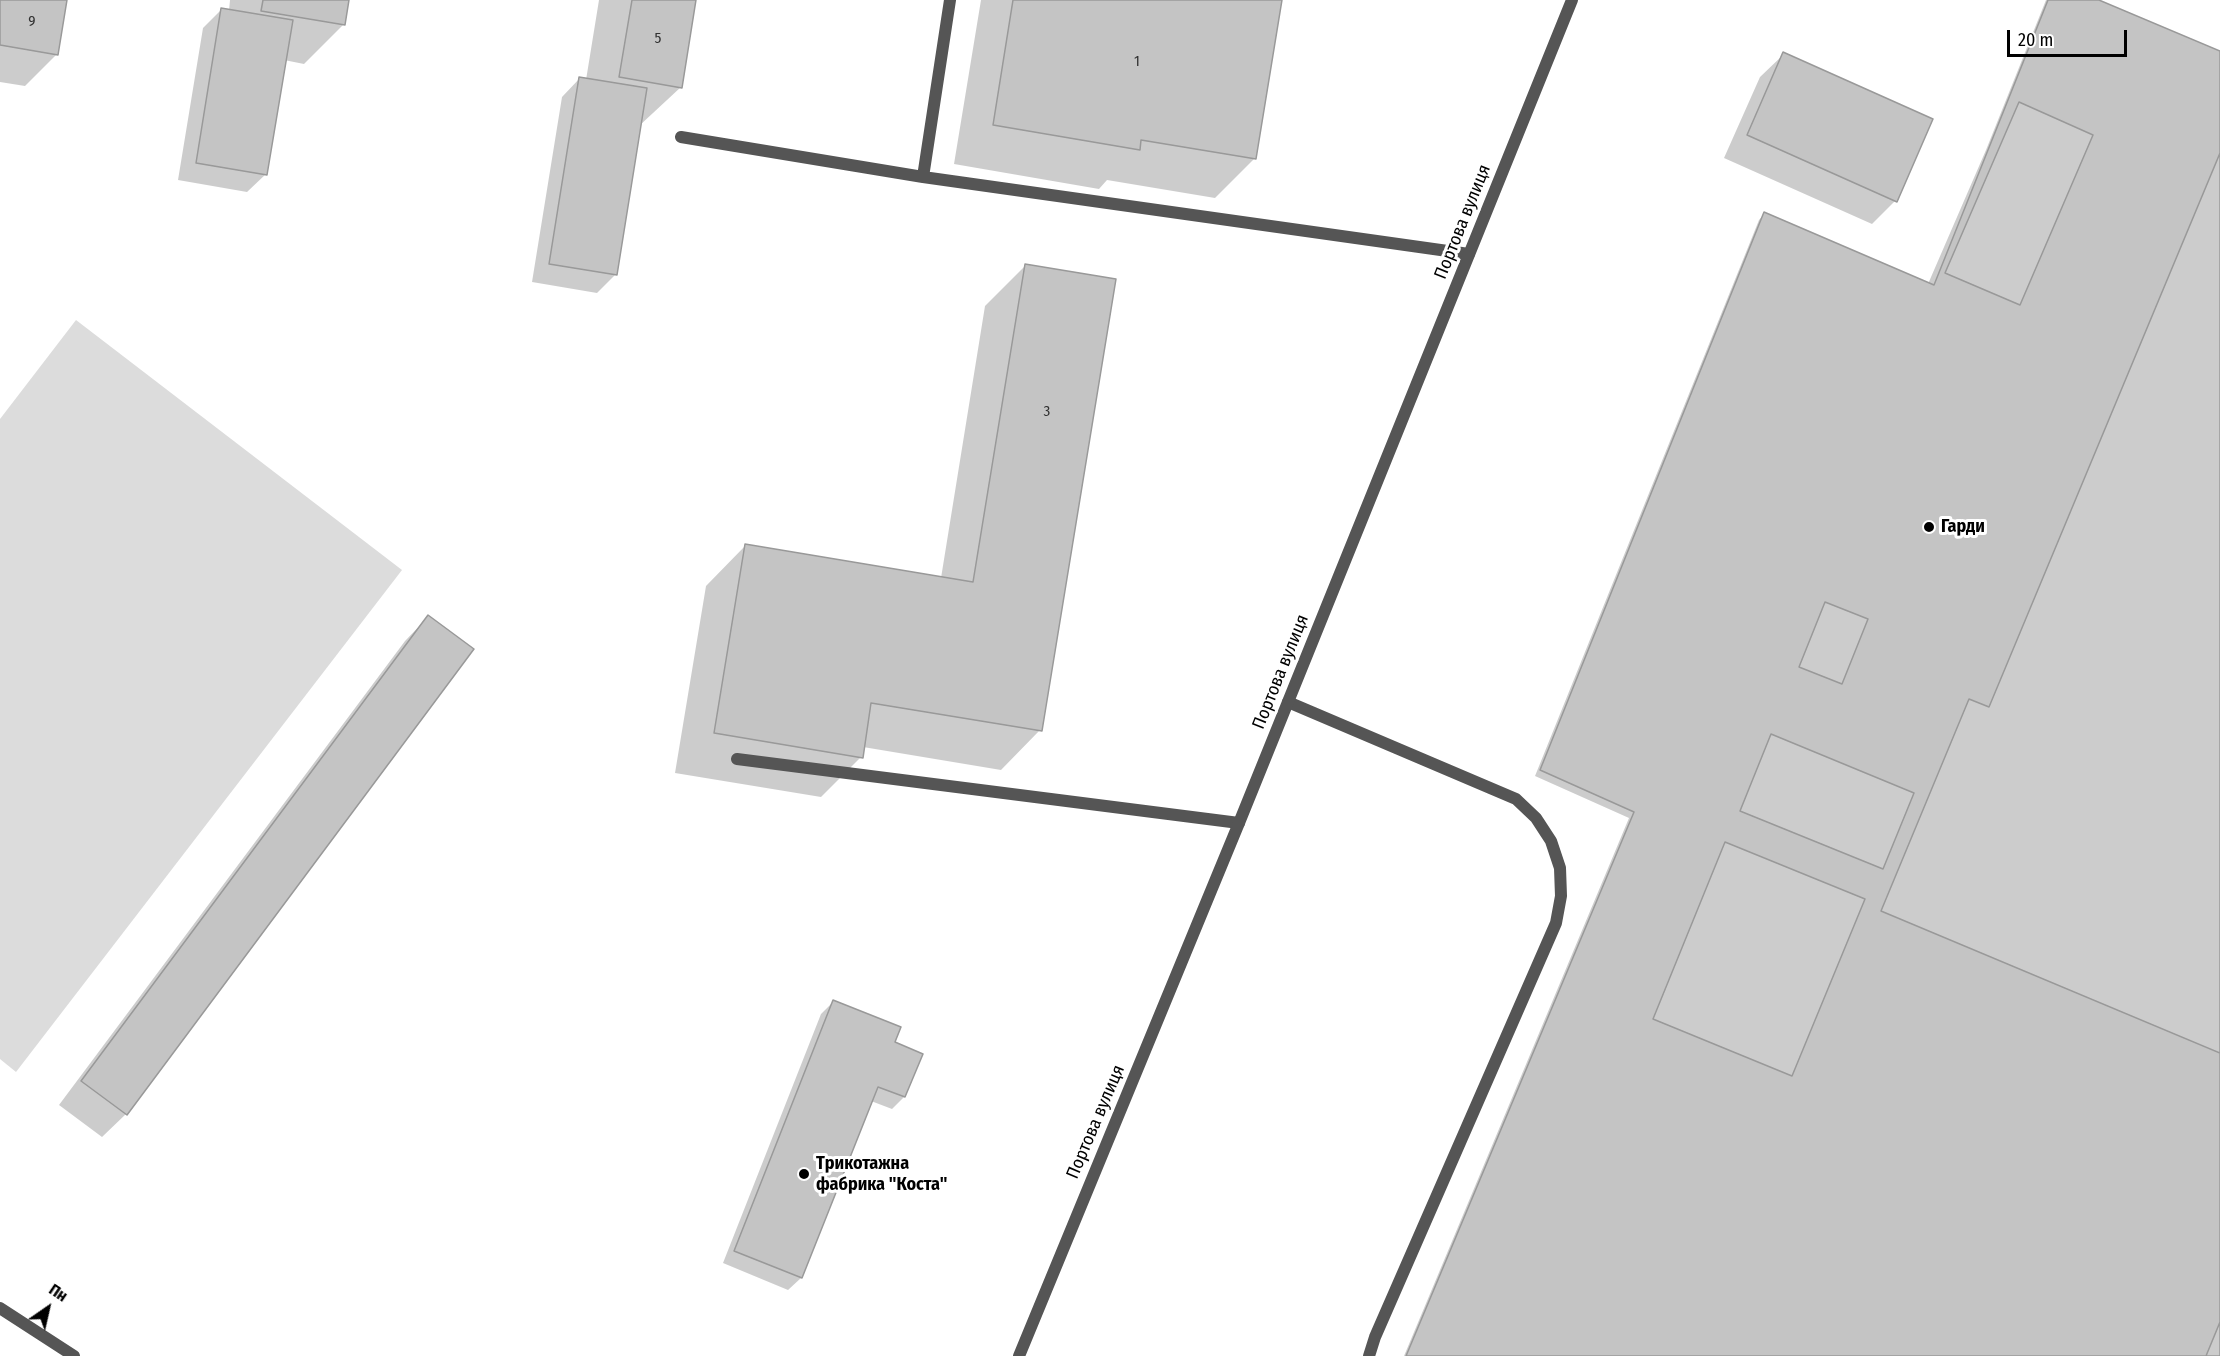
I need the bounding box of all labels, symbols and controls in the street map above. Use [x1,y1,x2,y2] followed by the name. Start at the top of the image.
[28,13,36,31] house number: 9
[2010,18,2130,56] scale bar
[2018,29,2053,51] text: 20 m
[655,30,661,48] house number: 5
[1134,53,1140,71] house number: 1
[1430,162,1496,282] street label: Портова вулиця
[1044,403,1050,421] house number: 3
[1941,516,1985,538] place label: Гарди
[1922,520,1936,534] marker: Гарди
[1248,612,1314,732] street label: Портова вулиця
[1062,1062,1130,1182] street label: Портова вулиця
[816,1153,947,1196] place label: Трикотажна фабрика "Коста"
[797,1167,811,1181] marker: Трикотажна фабрика "Коста"
[18,1278,78,1338] north arrow
[46,1280,71,1306] text: Пн

